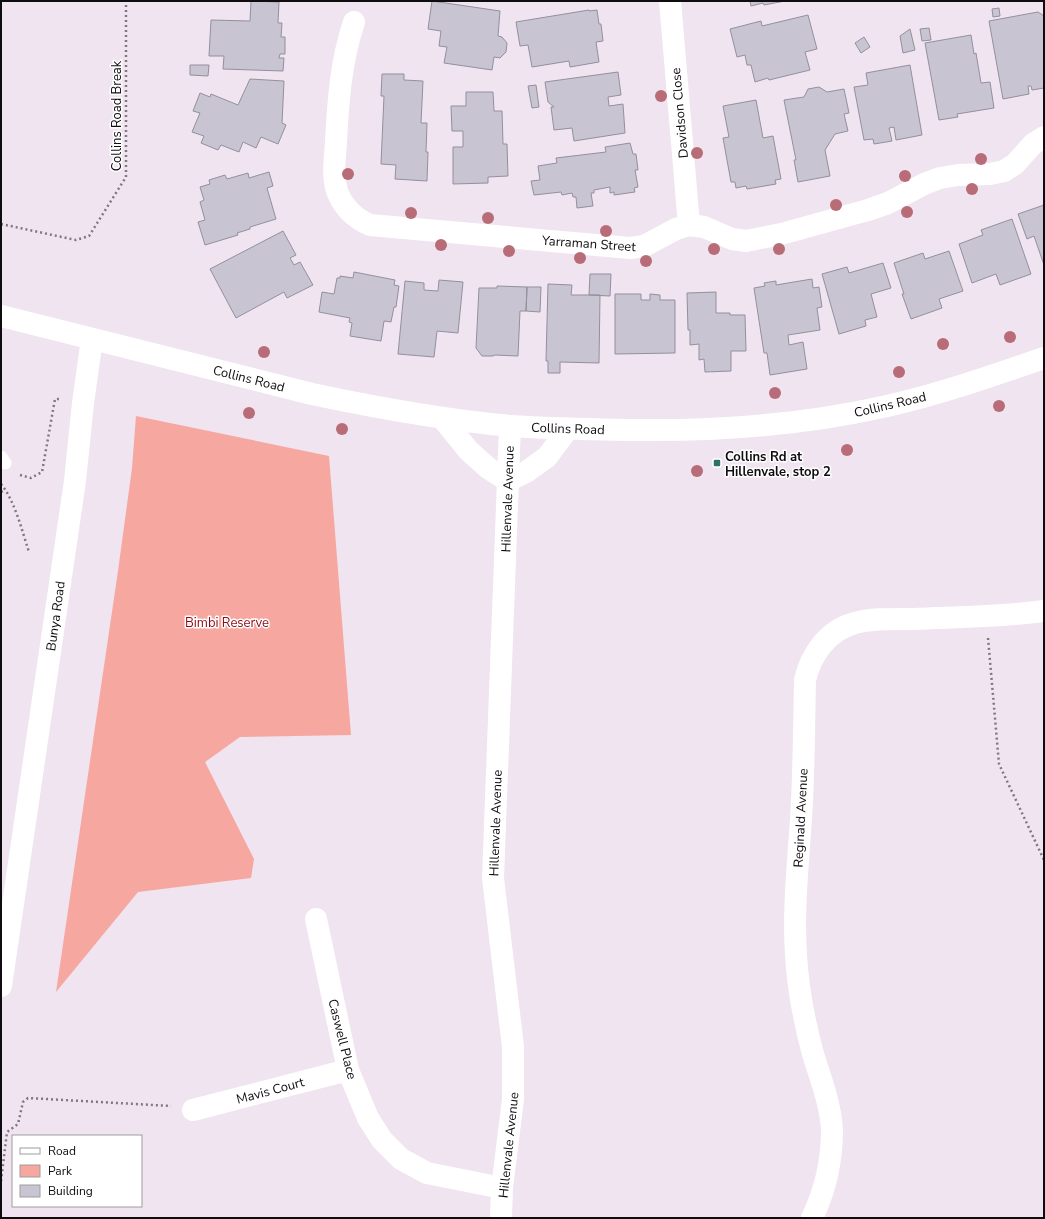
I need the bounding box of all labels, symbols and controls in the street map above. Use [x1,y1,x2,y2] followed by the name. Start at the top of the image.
[108,60,126,171] street label: Collins Road Break
[667,67,693,159] street label: Davidson Close
[540,232,637,256] street label: Yarraman Street
[211,361,287,397] street label: Collins Road
[852,388,928,422] street label: Collins Road
[531,419,605,439] street label: Collins Road
[497,445,519,553] street label: Hillenvale Avenue
[725,448,831,481] place label: Collins Rd at Hillenvale, stop 2
[712,458,722,468] marker: Collins Rd at Hillenvale, stop 2
[42,580,70,652] street label: Bunya Road
[185,614,269,632] park label: Bimbi Reserve
[789,768,813,868] street label: Reginald Avenue
[485,769,507,877] street label: Hillenvale Avenue
[323,997,361,1081] street label: Caswell Place
[234,1073,307,1109] street label: Mavis Court
[494,1091,524,1199] street label: Hillenvale Avenue
[12,1135,142,1207] legend
[48,1143,76,1159] text: Road
[48,1163,73,1179] text: Park
[48,1183,93,1199] text: Building

